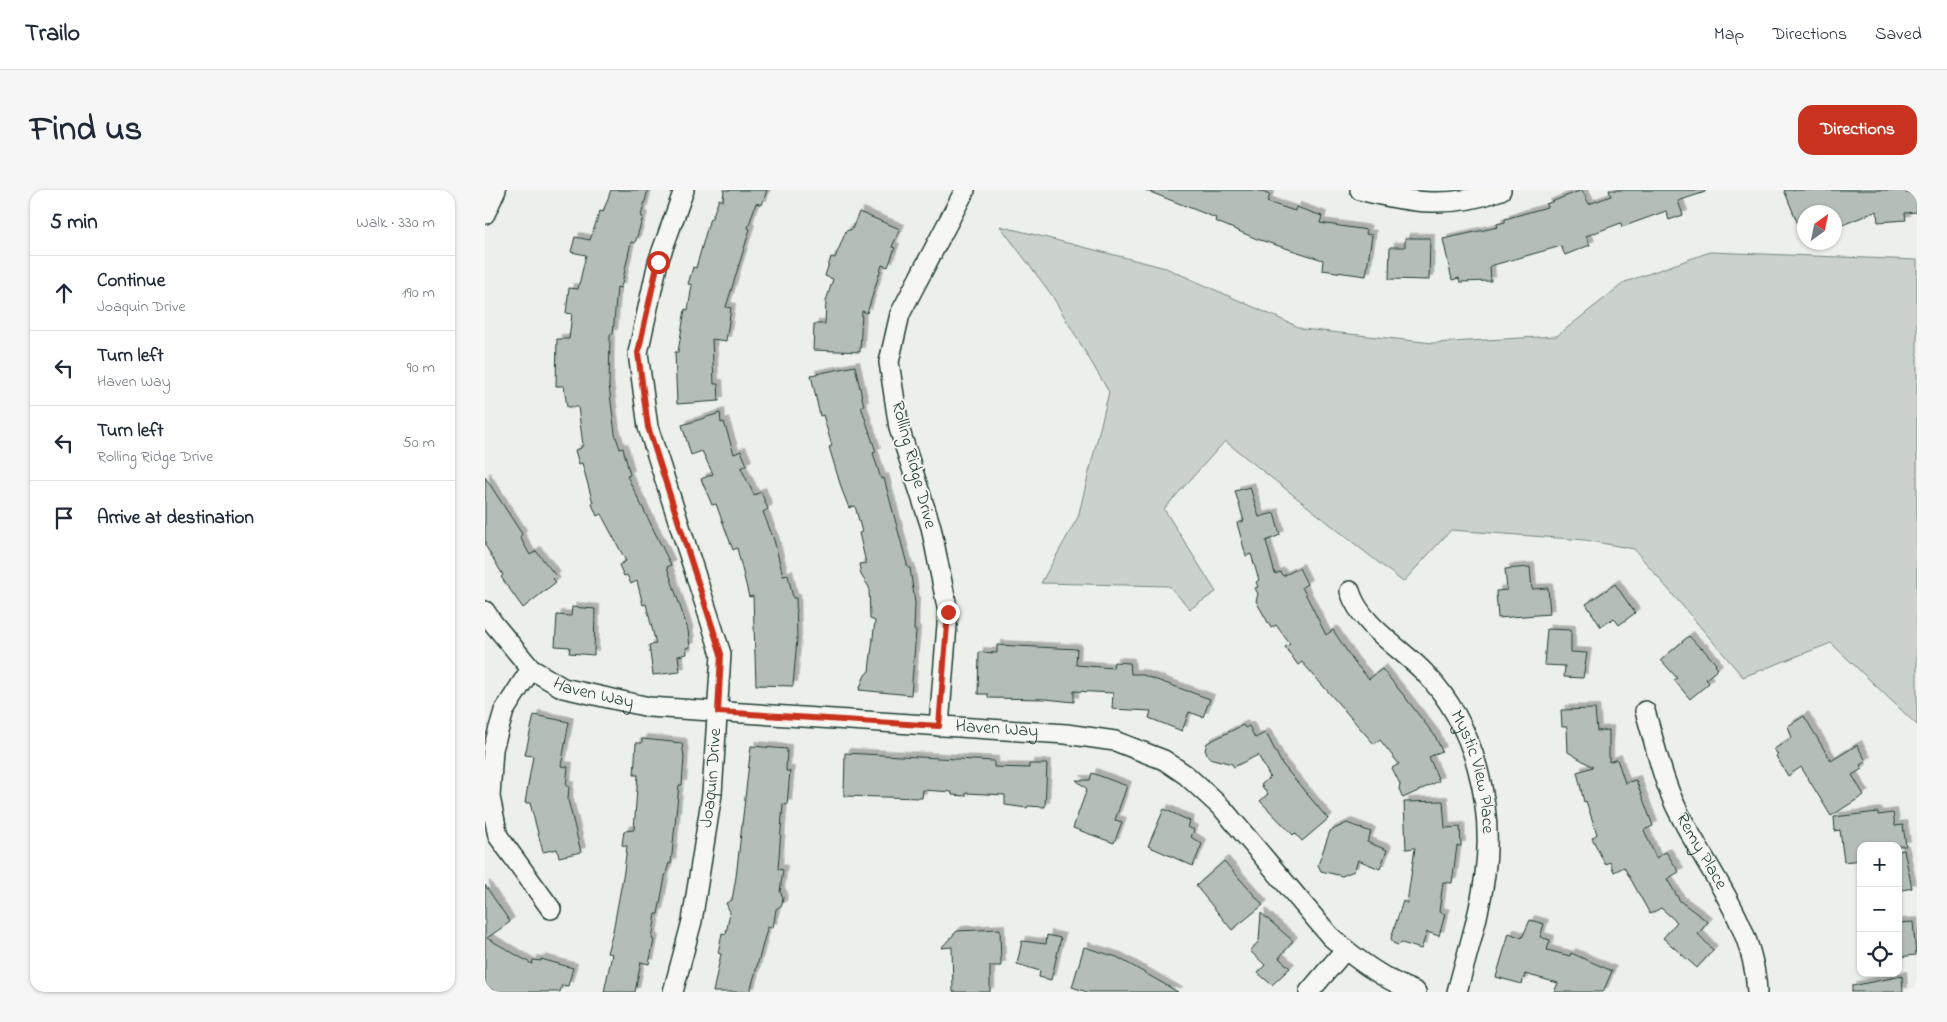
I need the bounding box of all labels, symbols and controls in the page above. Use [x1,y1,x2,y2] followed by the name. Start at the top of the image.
[25,17,80,52] text: Trailo
[1714,22,1744,48] text: Map
[1772,22,1847,48] text: Directions
[1875,22,1922,48] text: Saved
[30,105,142,156] text: Find us
[1798,105,1917,155] button: Directions
[1797,205,1842,250] north arrow
[50,208,98,238] text: 5 min
[356,211,435,235] text: Walk · 330 m
[647,251,670,274] route start
[97,268,165,295] text: Continue
[50,279,78,307] icon: ahead
[402,281,435,305] text: 190 m
[97,295,186,319] text: Joaquin Drive
[97,343,164,370] text: Turn left
[50,354,78,382] icon: left
[407,356,435,380] text: 90 m
[97,370,171,394] text: Haven Way
[883,398,943,533] street label: Rolling Ridge Drive
[97,418,164,445] text: Turn left
[50,429,78,457] icon: left
[403,431,435,455] text: 50 m
[97,445,214,469] text: Rolling Ridge Drive
[50,504,78,532] icon: arrive
[97,505,254,532] text: Arrive at destination
[937,601,960,624] route end
[547,671,636,716] street label: Haven Way
[1443,706,1500,835] street label: Mystic View Place
[955,714,1039,745] street label: Haven Way
[694,726,729,830] street label: Joaquin Drive
[1668,809,1734,896] street label: Remy Place
[1857,842,1902,977] map controls
[1857,842,1902,887] button: +
[1857,887,1902,932] button: −
[1857,932,1902,977] button: locate

